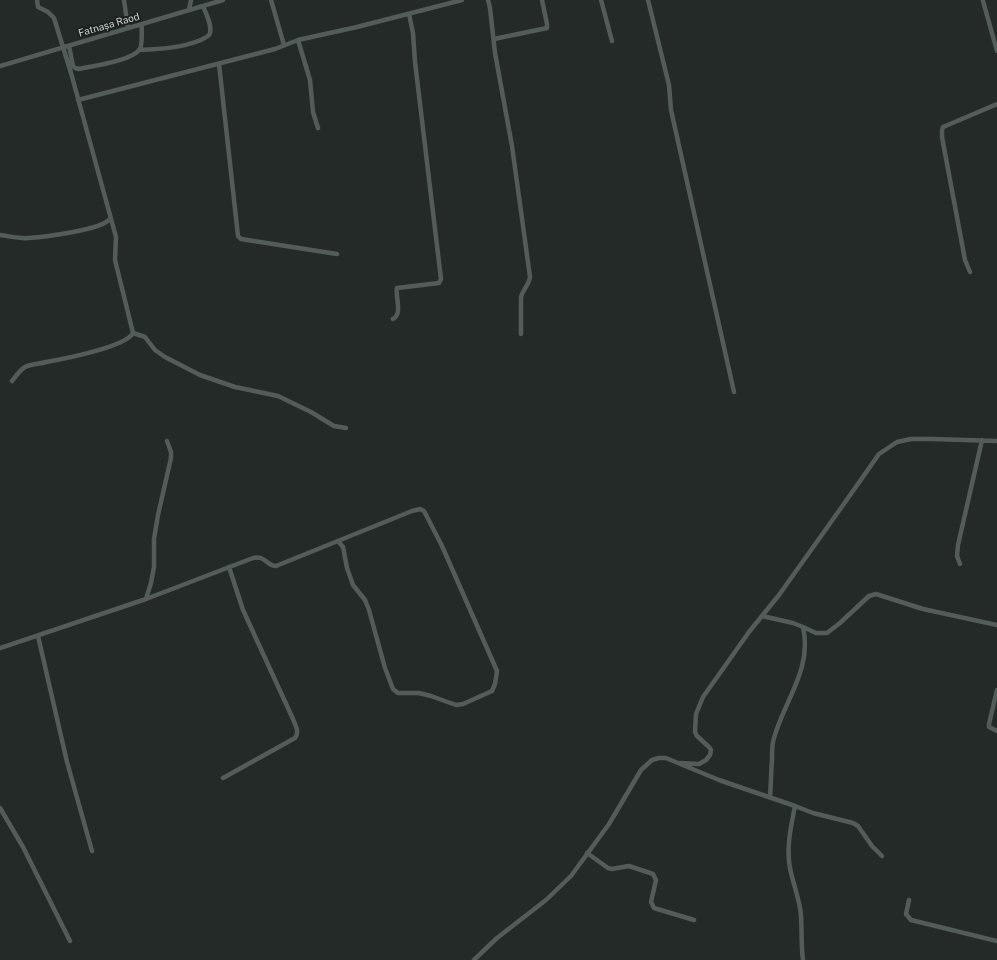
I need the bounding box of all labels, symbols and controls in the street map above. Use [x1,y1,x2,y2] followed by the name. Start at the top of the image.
[77,11,141,39] street label: Fatnaṣa Raod

